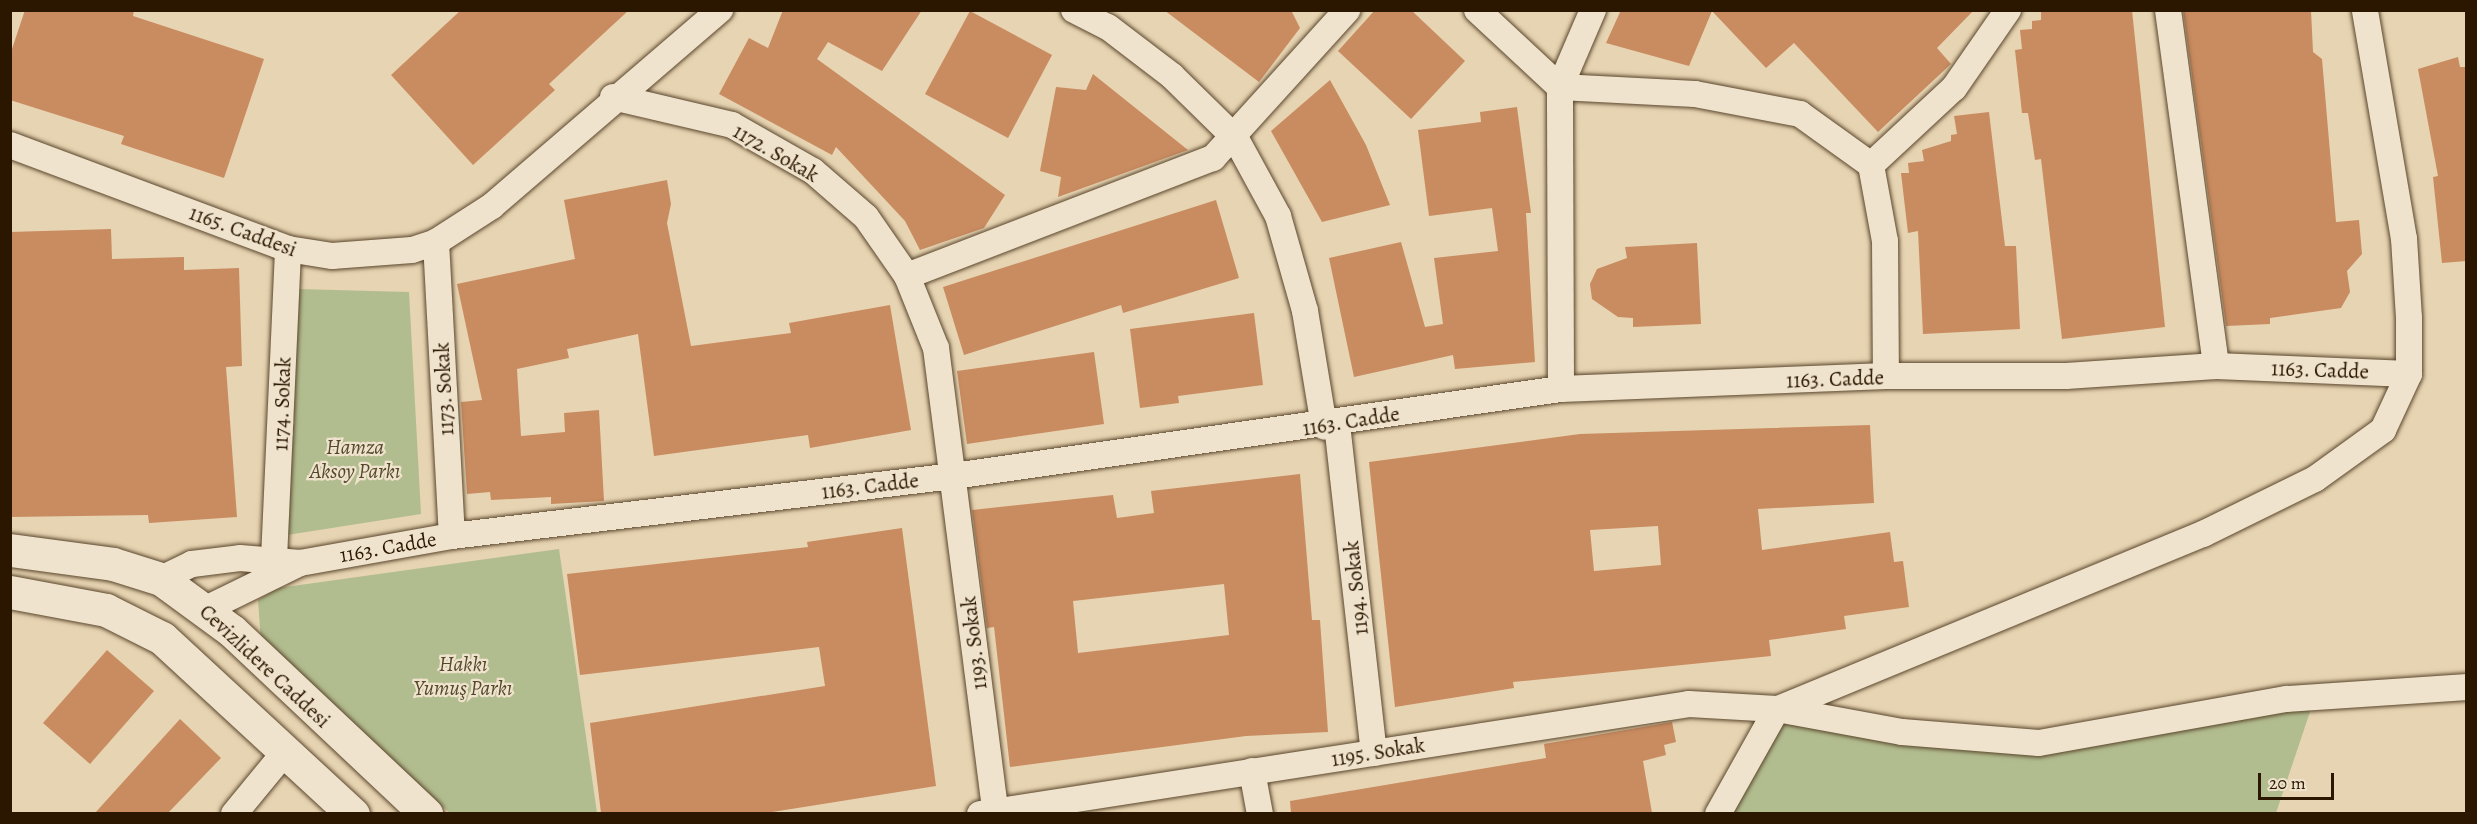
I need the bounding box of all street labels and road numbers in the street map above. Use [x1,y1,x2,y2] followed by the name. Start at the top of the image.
[729,118,823,188] street label: 1172. Sokak
[186,200,300,262] street label: 1165. Caddesi
[429,341,459,437] street label: 1173. Sokak
[268,356,296,452] street label: 1174. Sokak
[2270,356,2370,384] street label: 1163. Cadde
[1785,365,1885,393] street label: 1163. Cadde
[1301,401,1401,441] street label: 1163. Cadde
[820,468,920,504] street label: 1163. Cadde
[337,526,439,568] street label: 1163. Cadde
[1338,539,1374,637] street label: 1194. Sokak
[956,595,992,691] street label: 1193. Sokak
[194,599,336,733] street label: Cevizlidere Caddesi
[1329,732,1427,772] street label: 1195. Sokak

